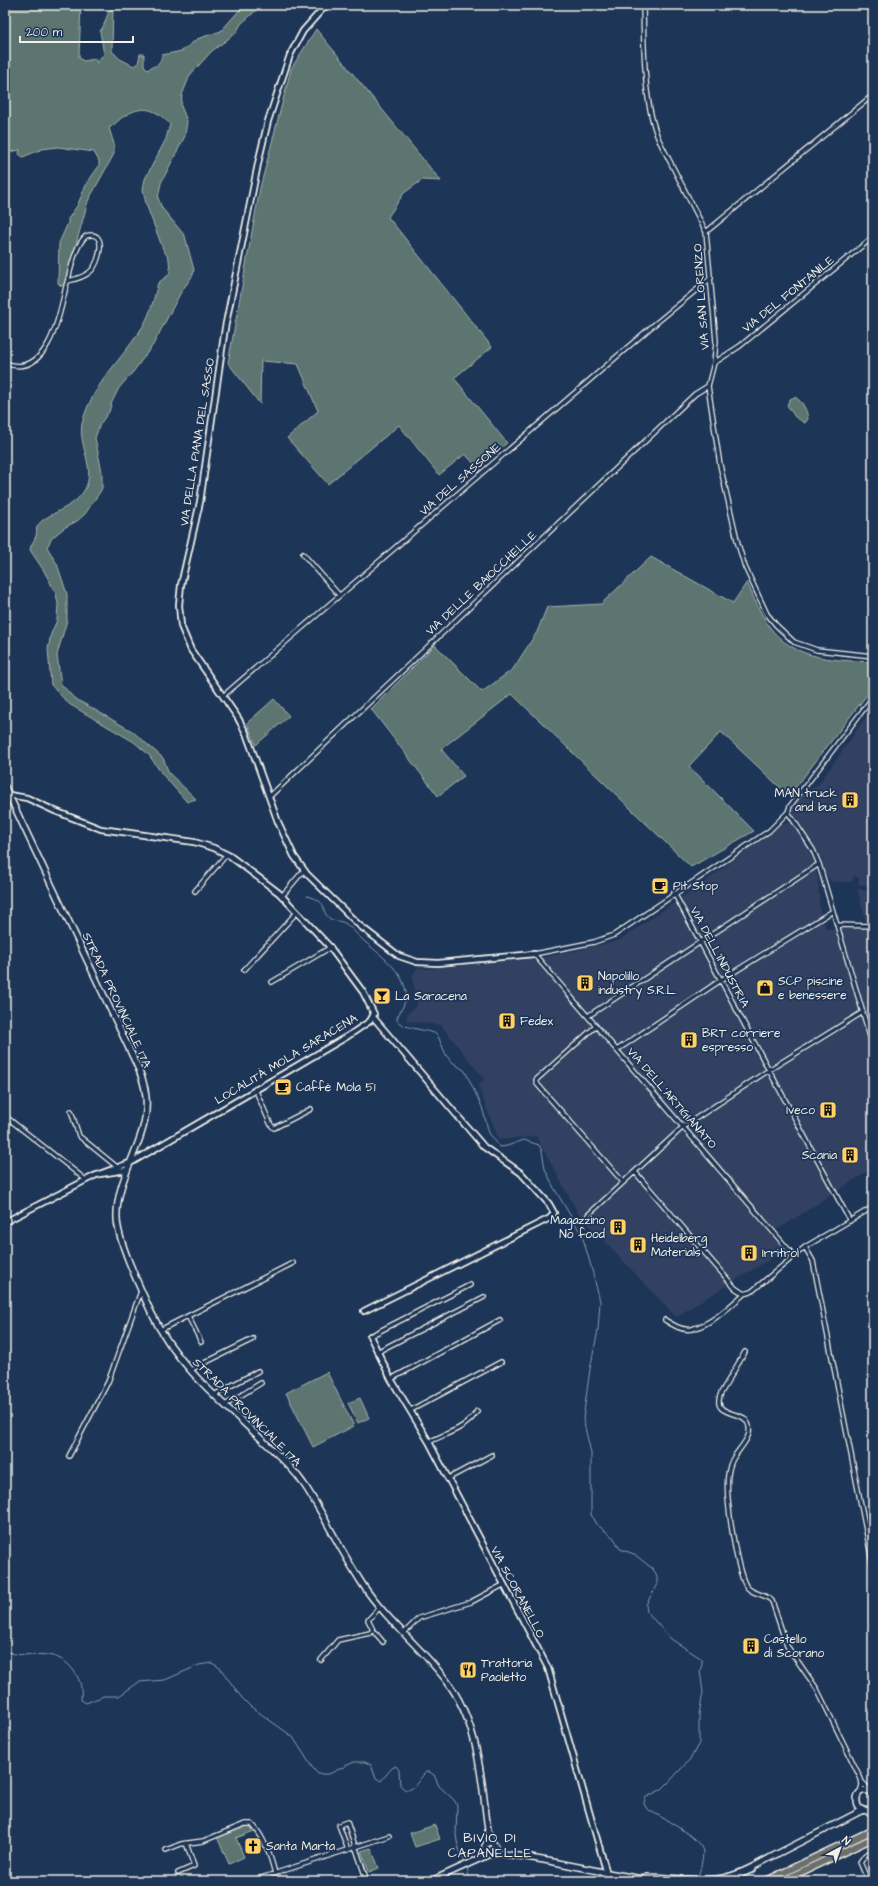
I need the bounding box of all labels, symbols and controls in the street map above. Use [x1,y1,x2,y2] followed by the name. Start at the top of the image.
[20,18,133,44] scale bar
[26,24,63,41] text: 200 m
[689,243,714,351] street label: VIA SAN LORENZO
[739,252,838,337] street label: VIA DEL FONTANILE
[176,357,219,527] street label: VIA DELLA PIANA DEL SASSO
[416,439,505,520] street label: VIA DEL SASSONE
[422,527,541,640] street label: VIA DELLE BAIOCCHELLE
[775,785,838,816] place label: MAN truck and bus
[840,790,860,810] building icon: MAN truck and bus
[650,876,670,896] cafe icon: Pit Stop
[673,878,718,895] place label: Pit Stop
[686,904,754,1011] street label: VIA DELL'INDUSTRIA
[78,930,156,1071] street label: STRADA PROVINCIALE 17A
[598,968,677,1000] place label: Napolillo industry S.R.L.
[575,973,595,993] building icon: Napolillo industry S.R.L.
[778,973,847,1004] place label: SCP piscine e benessere
[755,978,775,998] shop icon: SCP piscine e benessere
[372,986,392,1006] bar icon: La Saracena
[395,988,467,1005] place label: La Saracena
[212,1010,361,1109] street label: LOCALITÀ MOLA SARACENA
[497,1011,517,1031] building icon: Fedex
[520,1013,553,1030] place label: Fedex
[702,1025,781,1056] place label: BRT corriere espresso
[679,1030,699,1050] building icon: BRT corriere espresso
[623,1044,720,1153] street label: VIA DELL'ARTIGIANATO
[273,1077,293,1097] cafe icon: Caffè Mola 51
[296,1079,376,1096] place label: Caffè Mola 51
[818,1100,838,1120] building icon: Iveco
[786,1102,815,1119] place label: Iveco
[840,1145,860,1165] building icon: Scania
[802,1147,837,1164] place label: Scania
[550,1212,605,1243] place label: Magazzino No food
[608,1217,628,1237] building icon: Magazzino No food
[651,1230,707,1261] place label: Heidelberg Materials
[628,1235,648,1255] building icon: Heidelberg Materials
[739,1243,759,1263] building icon: Irritrol
[762,1245,799,1262] place label: Irritrol
[188,1354,305,1471] street label: STRADA PROVINCIALE 17A
[486,1543,549,1641] street label: VIA SCORANELLO
[764,1631,825,1662] place label: Castello di Scorano
[741,1636,761,1656] building icon: Castello di Scorano
[481,1655,532,1686] place label: Trattoria Paoletto
[458,1660,478,1680] restaurant icon: Trattoria Paoletto
[820,1828,860,1868] north arrow
[448,1829,532,1862] district label: BIVIO DI CAPANELLE
[839,1833,854,1849] text: N
[243,1836,263,1856] church icon: Santa Marta
[266,1838,335,1855] place label: Santa Marta

